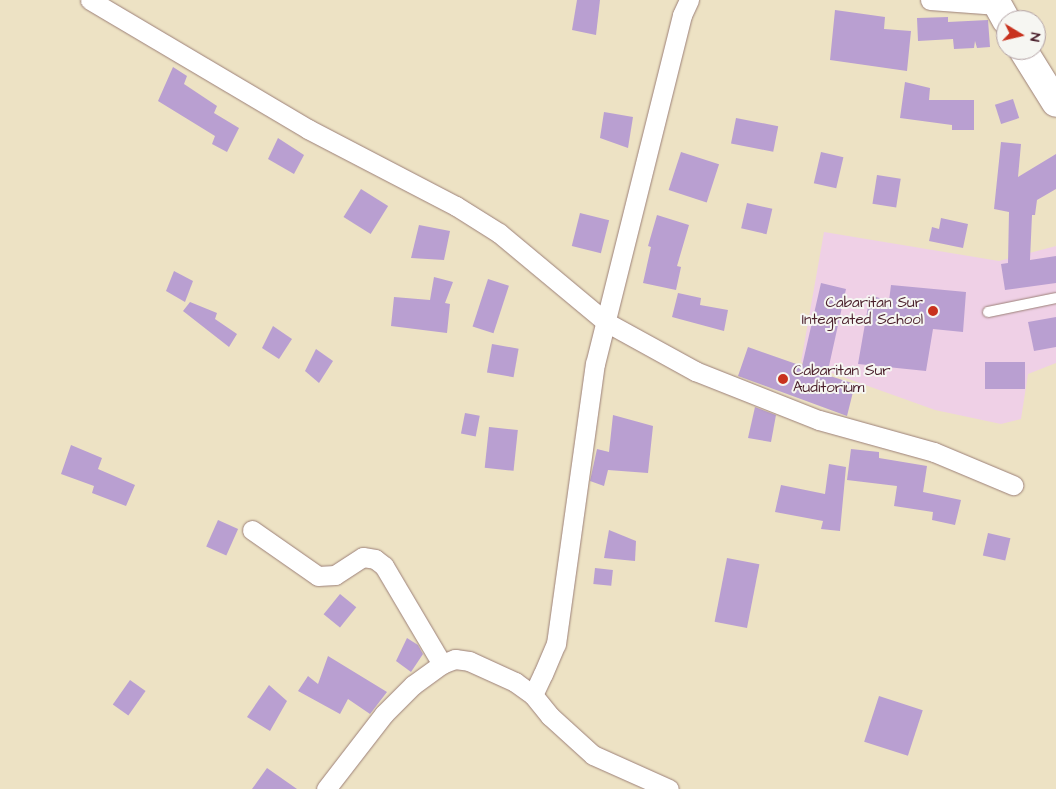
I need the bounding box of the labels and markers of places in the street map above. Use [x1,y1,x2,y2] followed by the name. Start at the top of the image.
[802,293,923,328] place label: Cabaritan Sur Integrated School
[927,305,939,317] marker: Cabaritan Sur Integrated School
[793,361,891,396] place label: Cabaritan Sur Auditorium
[777,373,789,385] marker: Cabaritan Sur Auditorium

